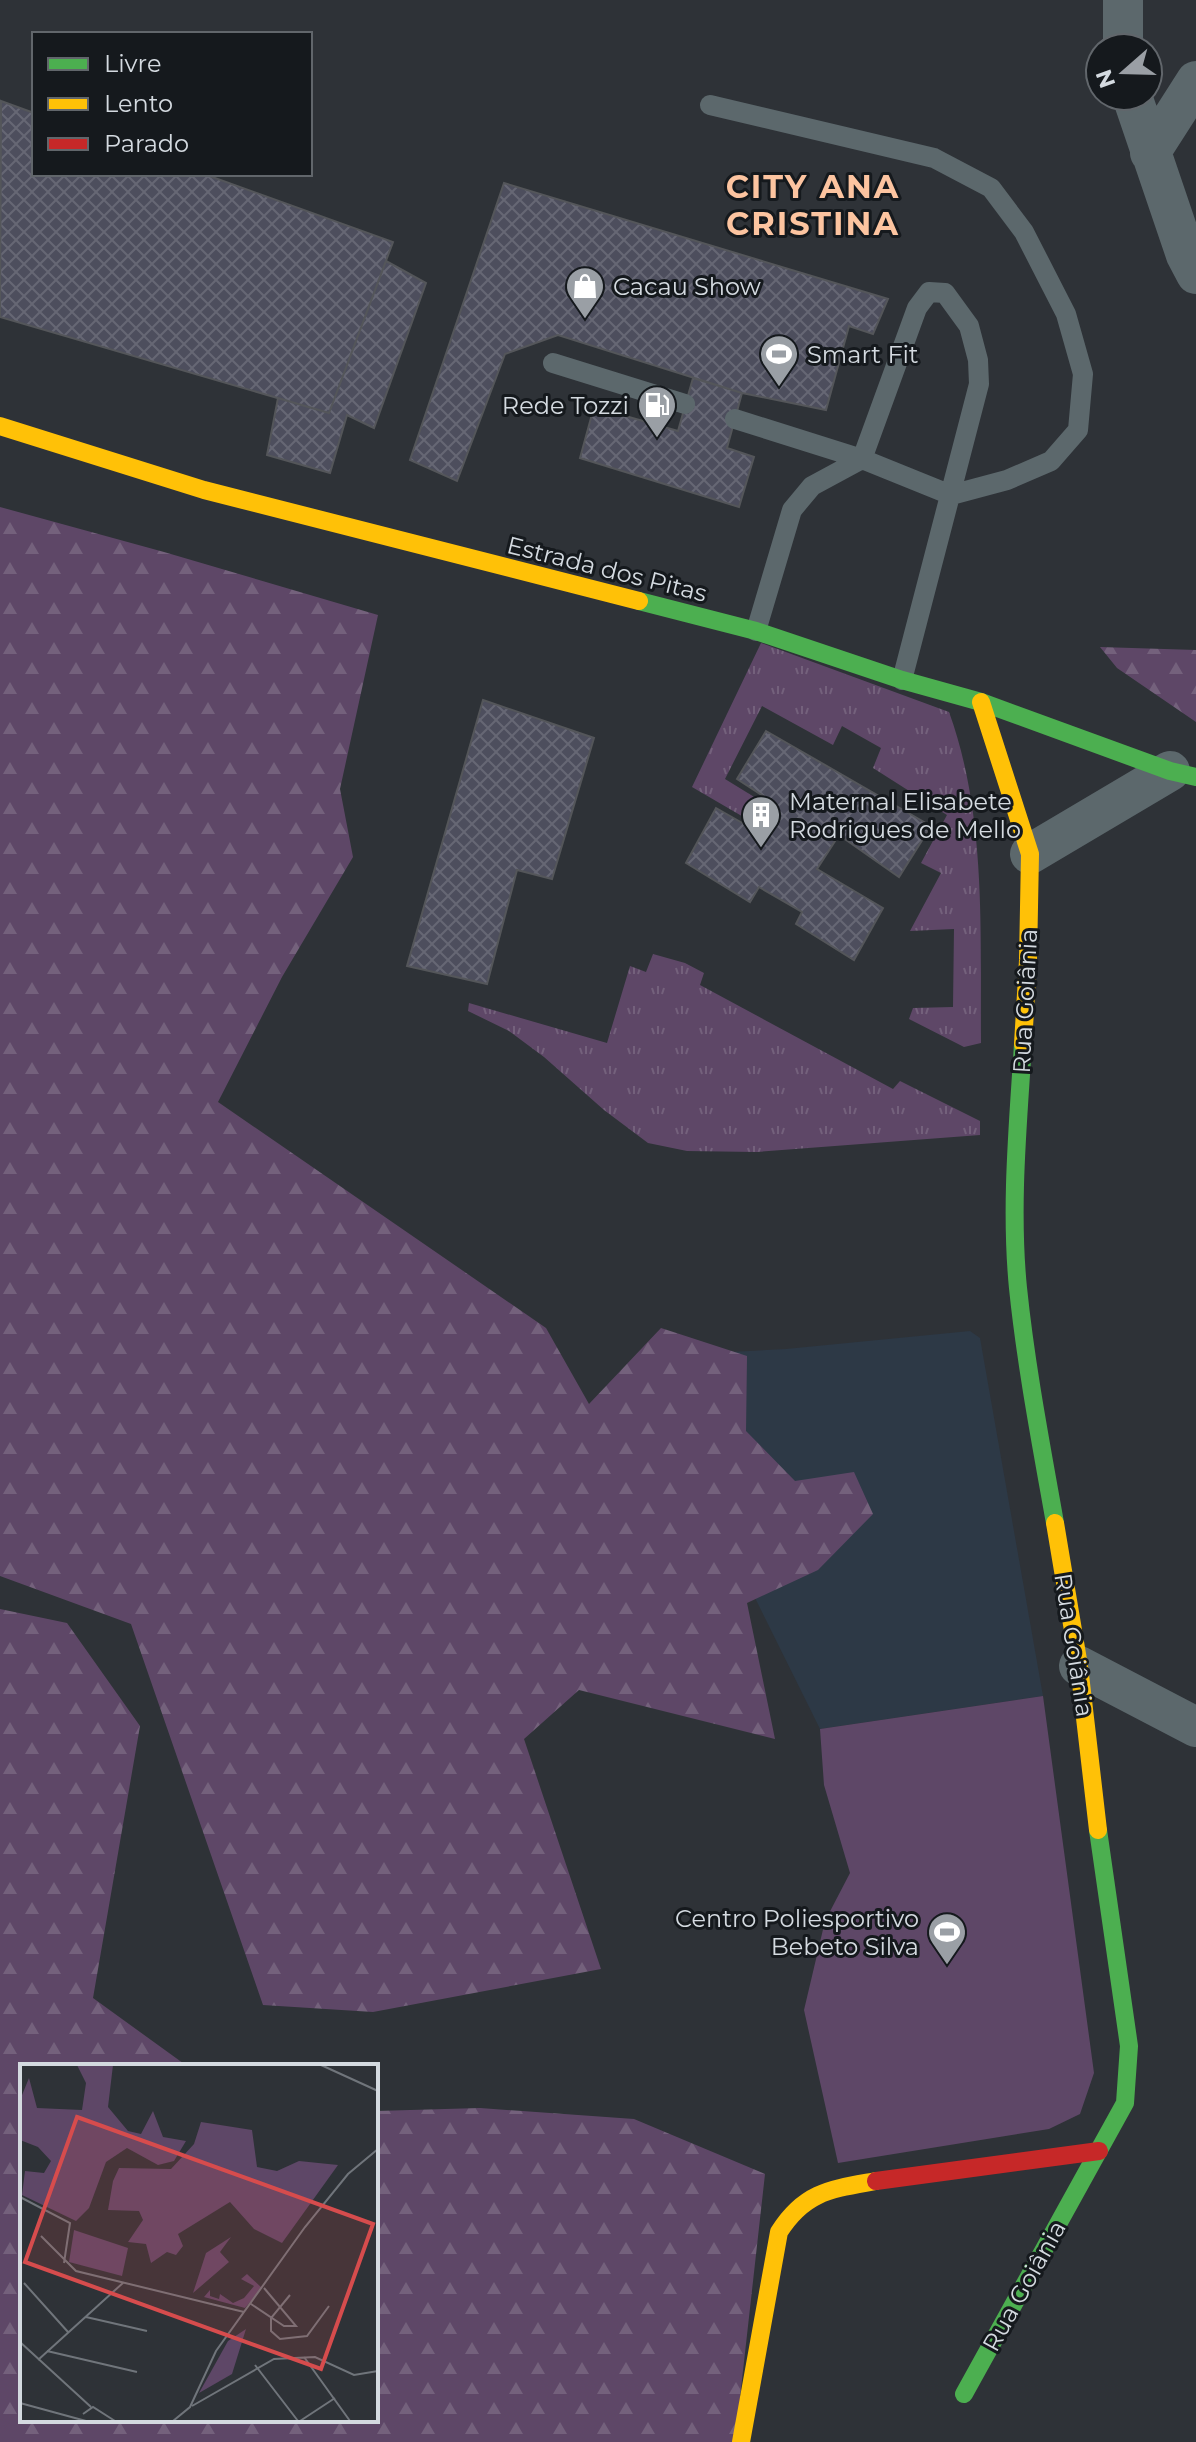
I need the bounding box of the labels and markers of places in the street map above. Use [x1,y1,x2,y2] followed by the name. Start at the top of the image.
[564,265,606,320] shop icon: Cacau Show
[613,272,761,301] place label: Cacau Show
[758,333,800,388] sports icon: Smart Fit
[807,340,919,369] place label: Smart Fit
[636,384,678,439] fuel station icon: Rede Tozzi
[502,391,629,420] place label: Rede Tozzi
[789,787,1021,844] place label: Maternal Elisabete Rodrigues de Mello
[740,794,782,849] building icon: Maternal Elisabete Rodrigues de Mello
[675,1904,919,1961] place label: Centro Poliesportivo Bebeto Silva
[926,1911,968,1966] sports icon: Centro Poliesportivo Bebeto Silva

